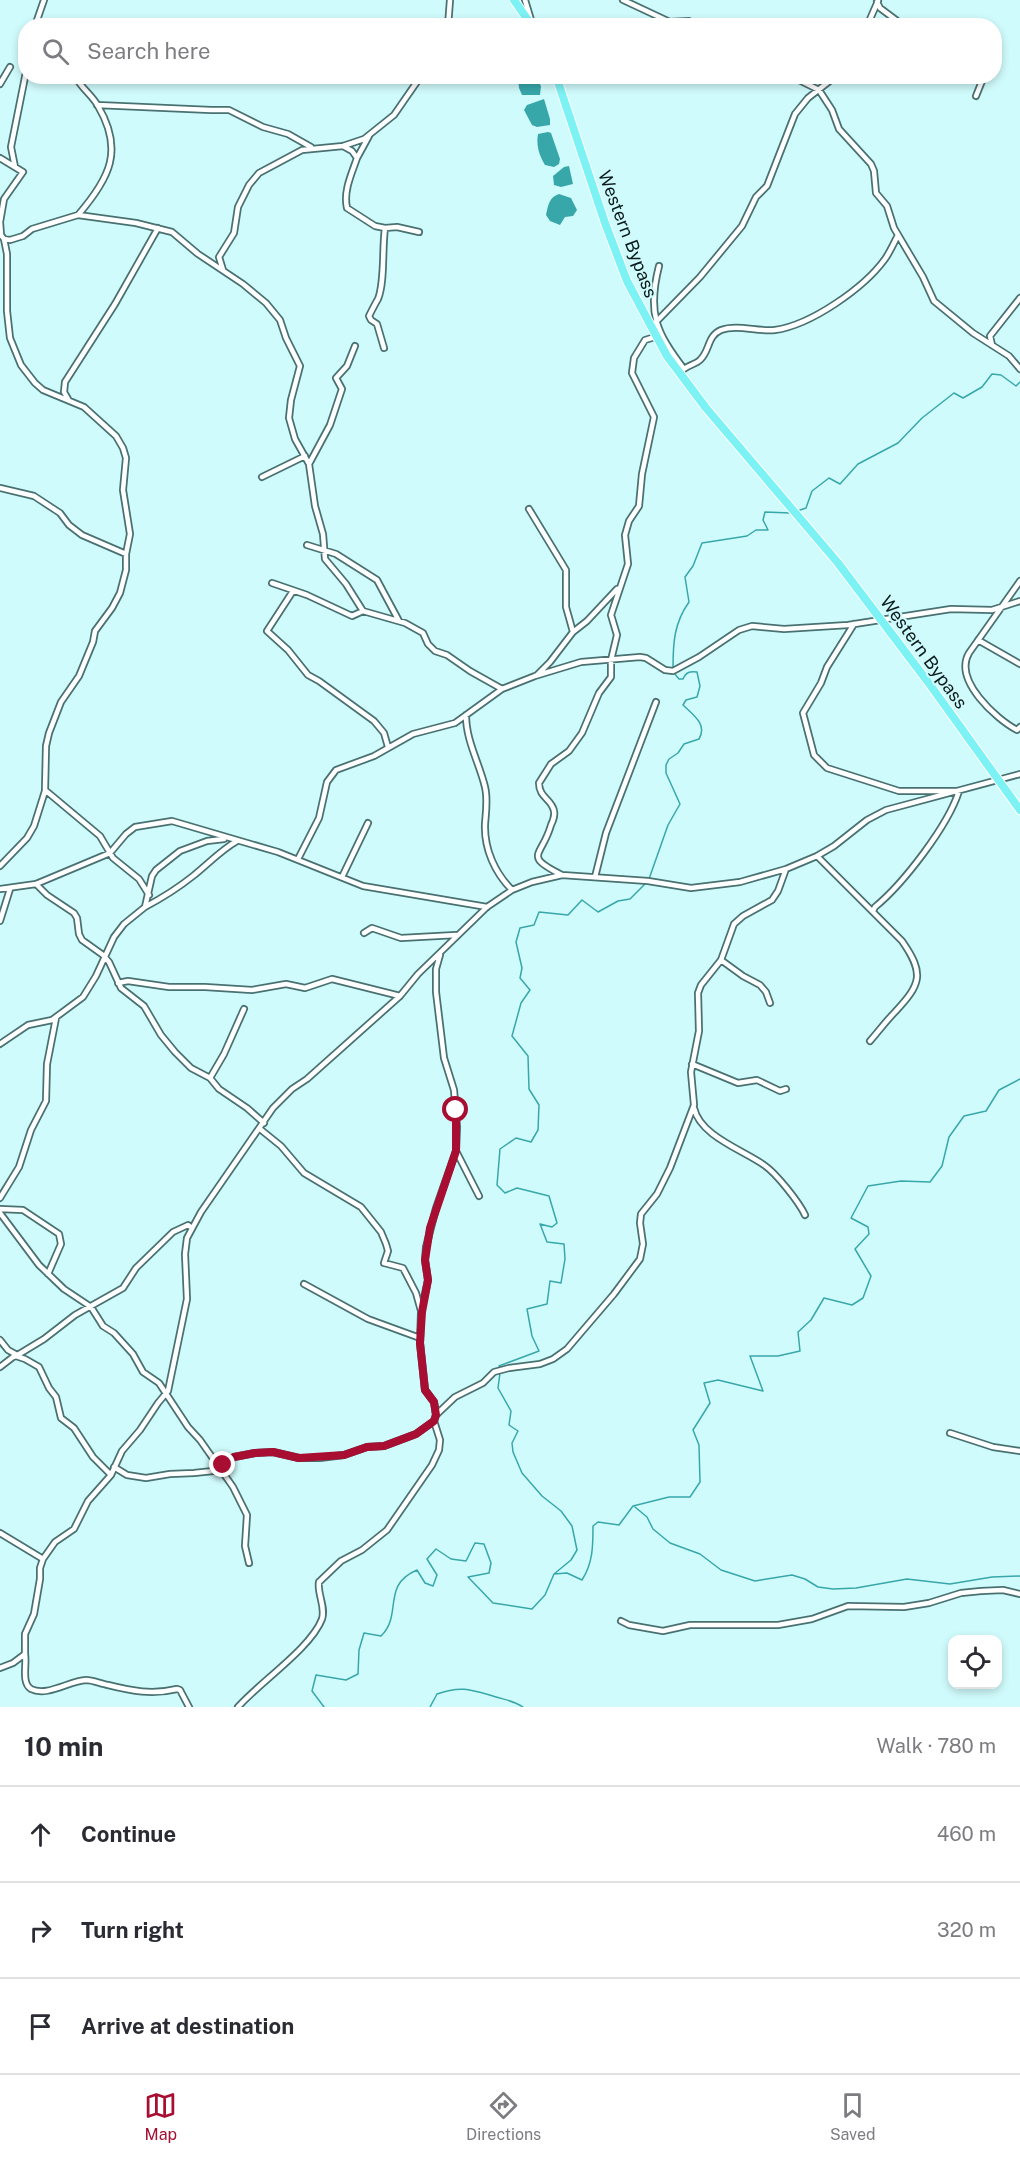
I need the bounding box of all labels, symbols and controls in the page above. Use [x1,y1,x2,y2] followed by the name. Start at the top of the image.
[18,18,1002,84] search box
[39,35,72,68] icon: search
[87,38,211,64] text: Search here
[594,167,662,301] street label: Western Bypass
[876,591,972,713] street label: Western Bypass
[442,1096,468,1122] route start
[209,1451,235,1477] route end
[948,1635,1002,1689] map controls
[948,1635,1002,1689] button: locate
[24,1731,103,1762] text: 10 min
[877,1734,996,1758] text: Walk · 780 m
[24,1818,57,1851] icon: ahead
[81,1821,176,1847] text: Continue
[937,1822,996,1846] text: 460 m
[24,1914,57,1947] icon: right
[81,1917,184,1943] text: Turn right
[937,1918,996,1942] text: 320 m
[24,2010,57,2043] icon: arrive
[81,2013,294,2039] text: Arrive at destination
[144,2089,177,2144] tab: Map
[466,2089,541,2144] tab: Directions
[830,2089,876,2144] tab: Saved

